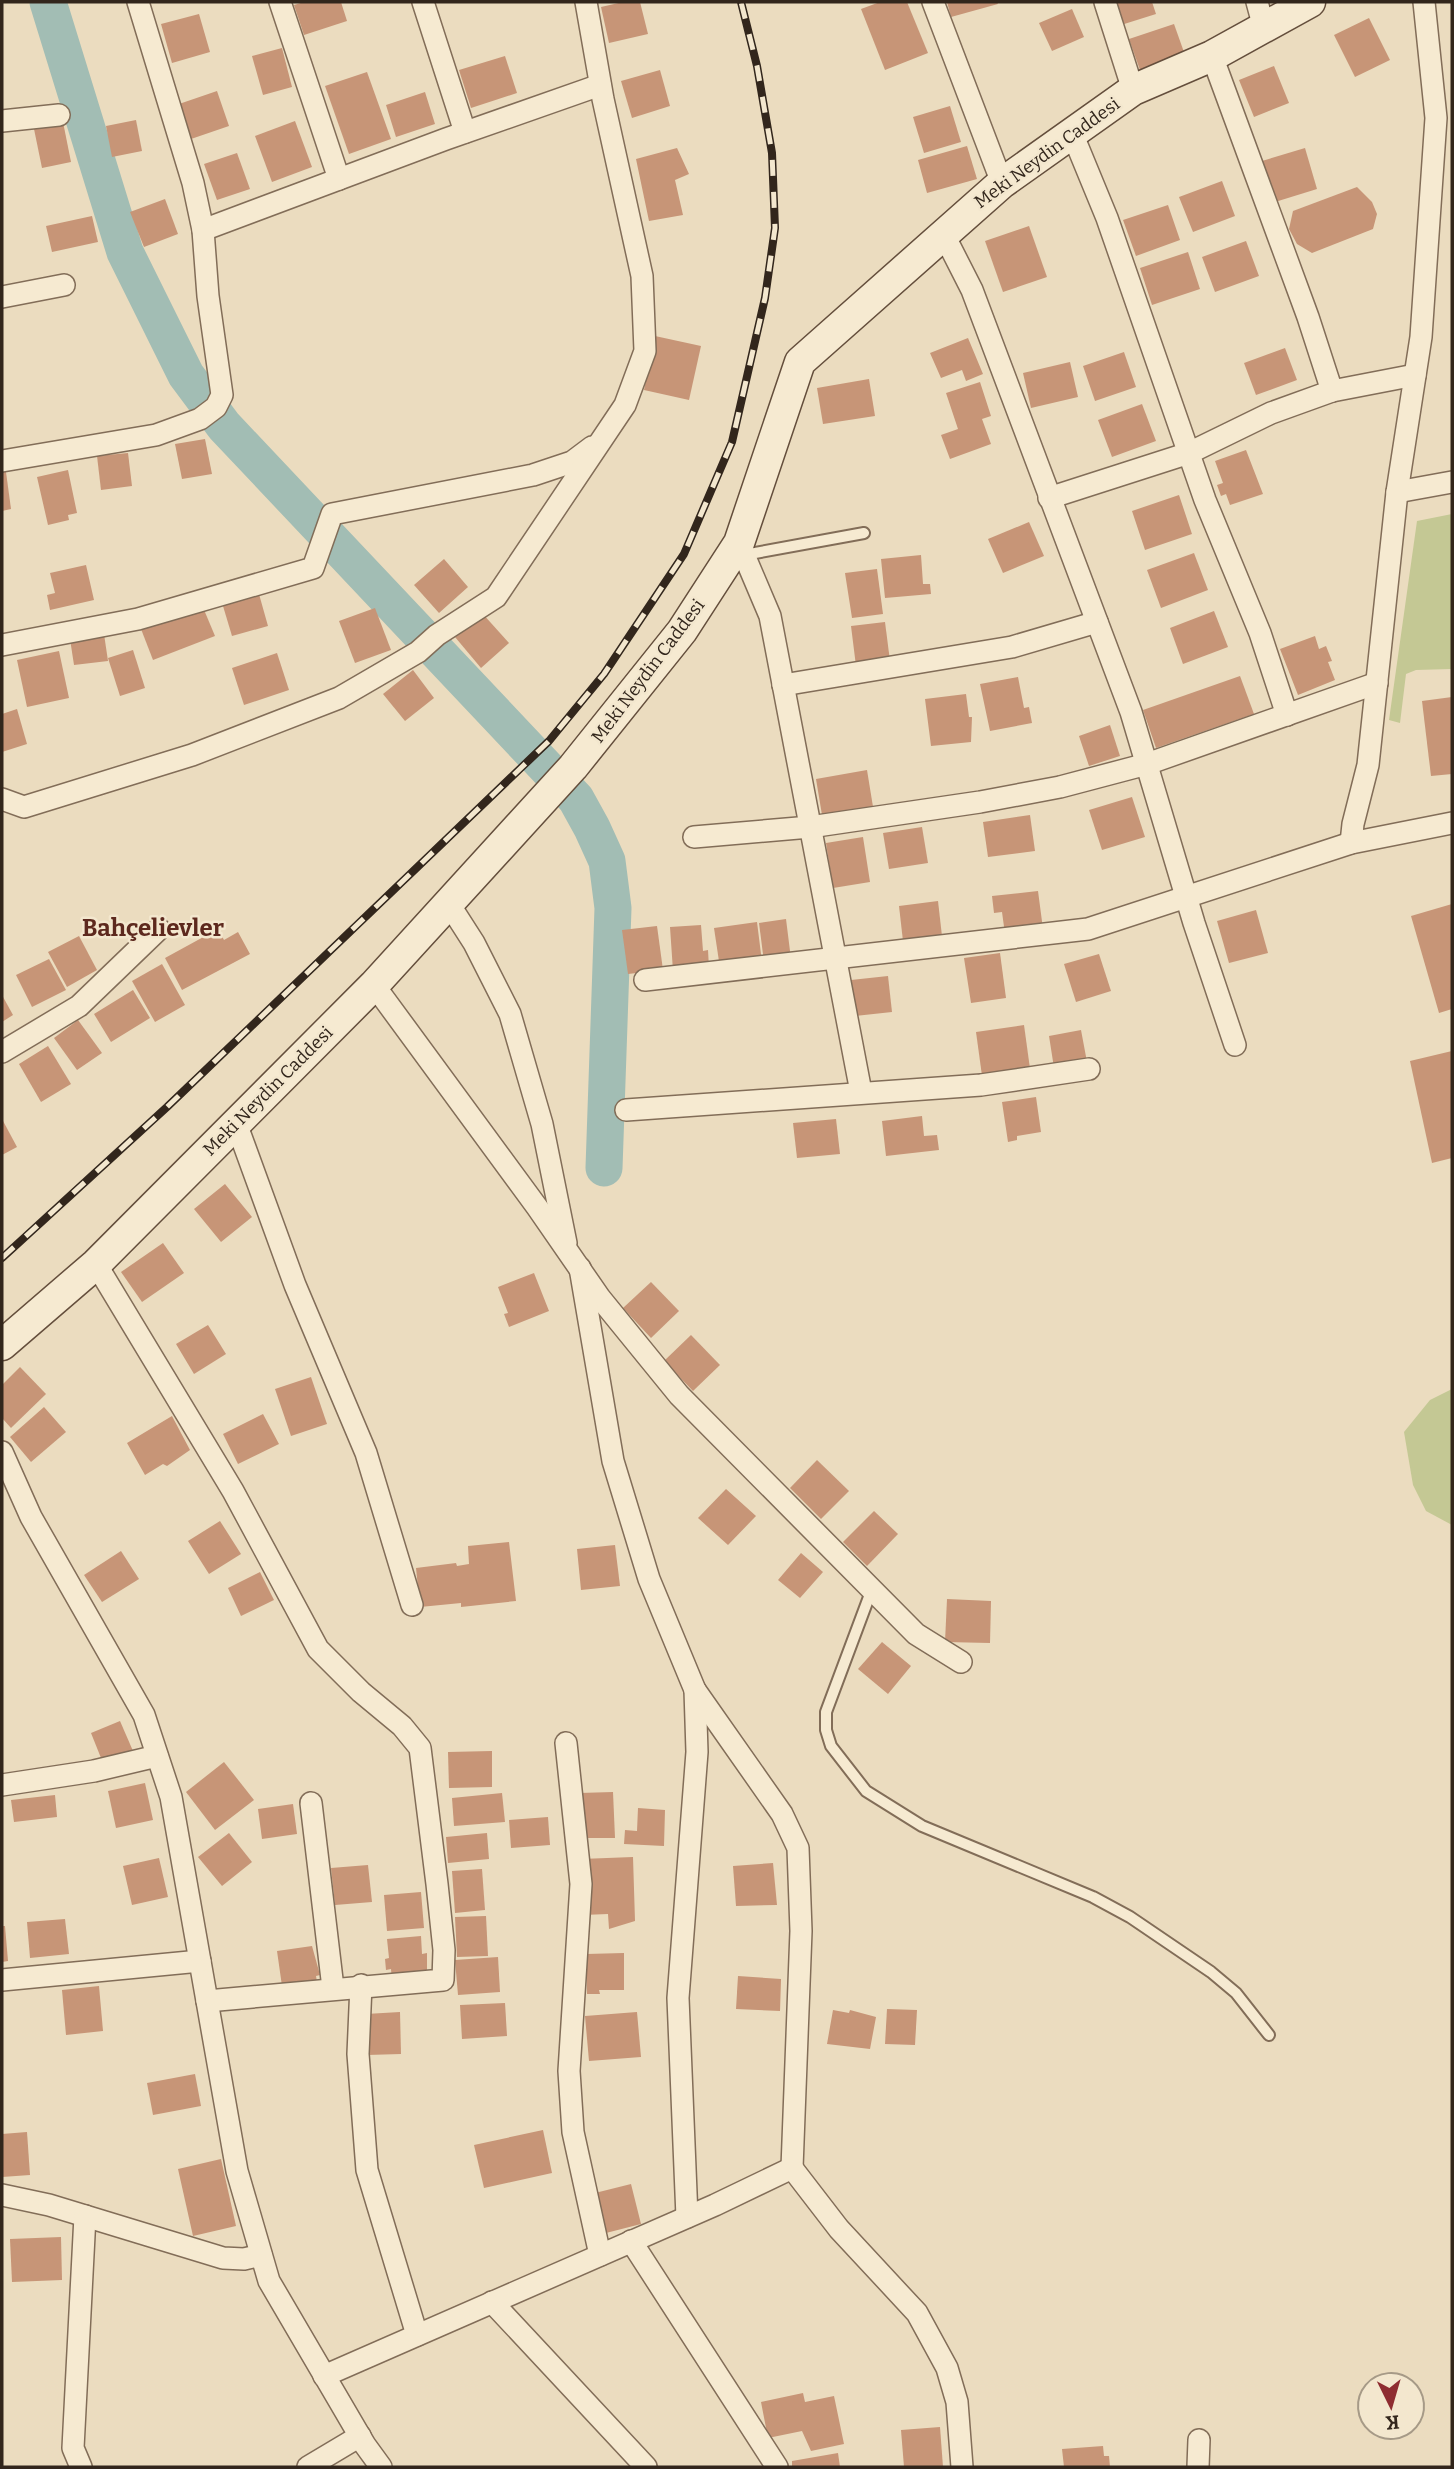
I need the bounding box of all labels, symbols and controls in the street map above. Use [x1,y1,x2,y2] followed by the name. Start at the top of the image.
[970,93,1124,213] street label: Meki Neydin Caddesi
[587,595,709,747] street label: Meki Neydin Caddesi
[82,914,224,942] district label: Bahçelievler
[199,1022,337,1160] street label: Meki Neydin Caddesi
[1356,2371,1426,2441] north arrow
[1384,2410,1400,2435] text: K

